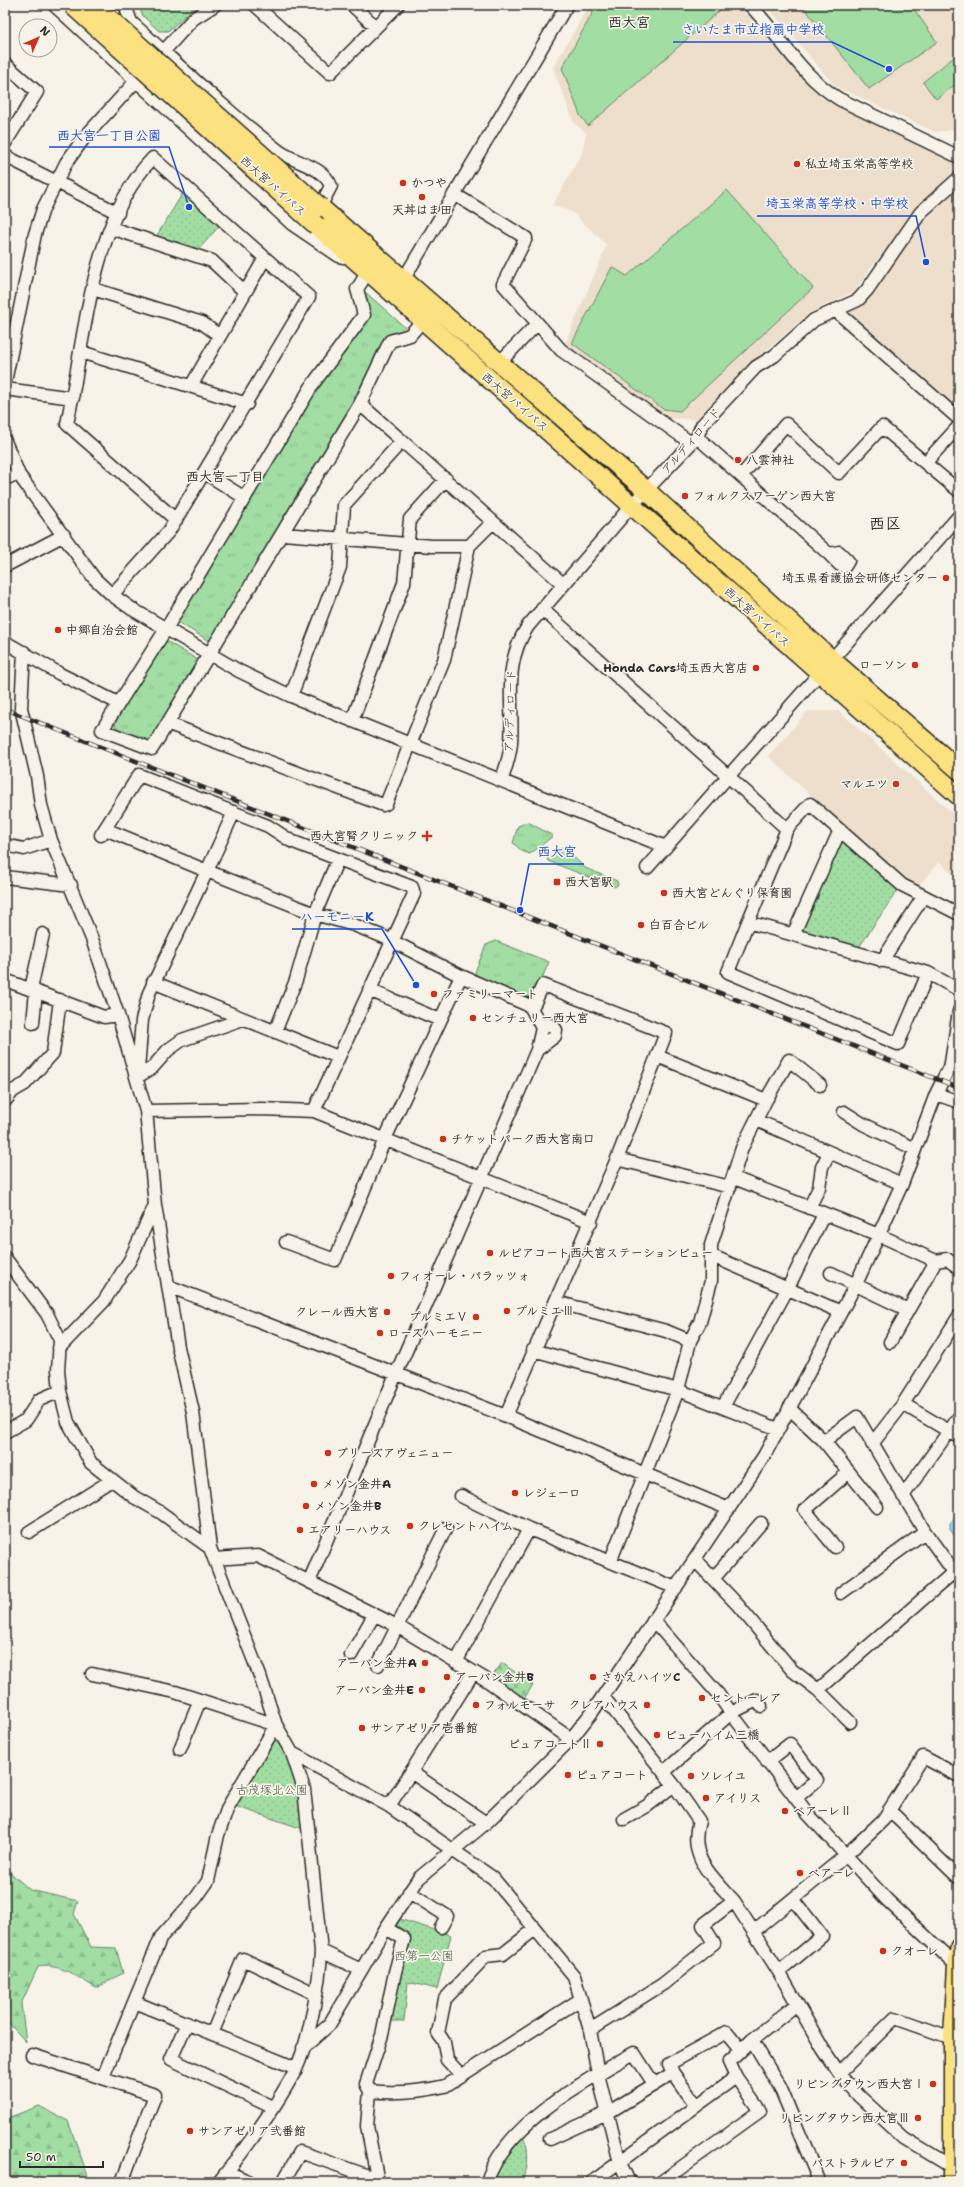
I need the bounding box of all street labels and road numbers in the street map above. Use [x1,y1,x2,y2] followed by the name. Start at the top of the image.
[237,152,309,220] street label: 西大宮バイパス
[478,368,552,436] street label: 西大宮バイパス
[658,404,724,478] street label: アルディロード
[721,583,793,651] street label: 西大宮バイパス
[501,669,519,753] street label: アルディロード

